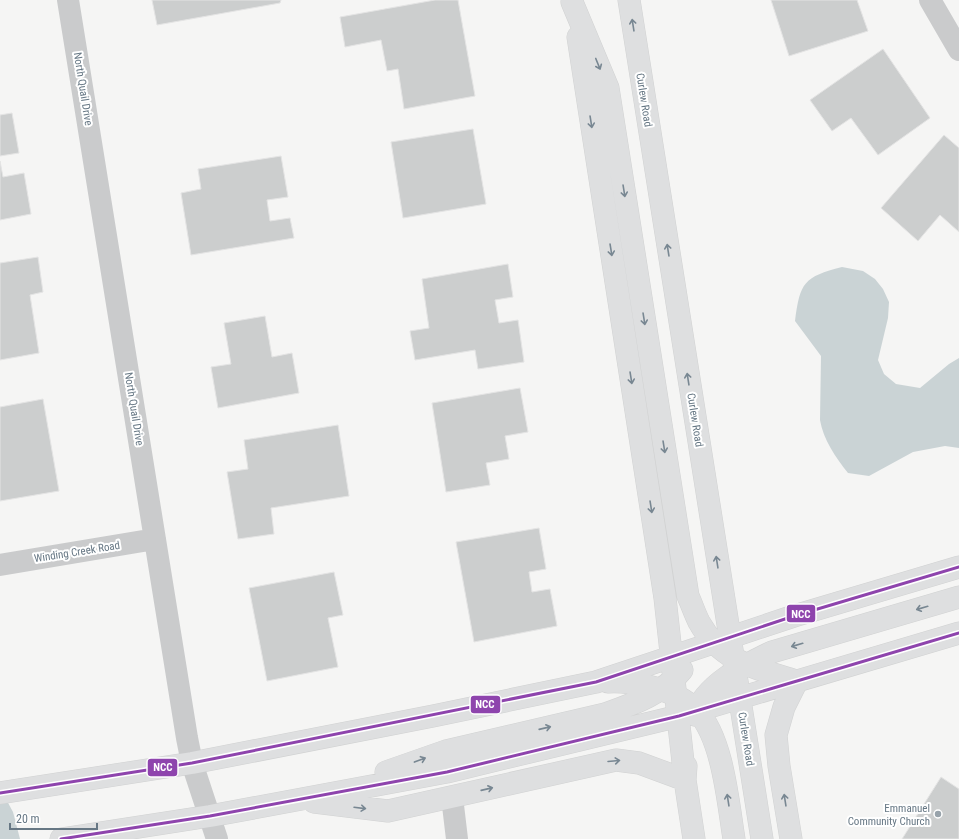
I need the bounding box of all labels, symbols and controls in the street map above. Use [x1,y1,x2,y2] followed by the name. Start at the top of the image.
[629,19,637,32] one-way arrow
[71,52,95,126] street label: North Quail Drive
[594,57,602,69] one-way arrow
[633,72,655,128] street label: Curlew Road
[587,115,595,128] one-way arrow
[620,184,628,197] one-way arrow
[607,243,615,256] one-way arrow
[664,244,672,257] one-way arrow
[640,312,648,325] one-way arrow
[122,372,146,446] street label: North Quail Drive
[627,372,635,385] one-way arrow
[684,373,692,386] one-way arrow
[684,392,706,448] street label: Curlew Road
[660,441,668,454] one-way arrow
[647,500,655,513] one-way arrow
[33,539,121,565] street label: Winding Creek Road
[713,556,721,569] one-way arrow
[786,604,816,623] line badge: NCC
[915,605,928,612] one-way arrow
[791,608,811,621] text: NCC
[791,642,804,649] one-way arrow
[470,695,501,714] line badge: NCC
[475,698,495,711] text: NCC
[735,711,757,767] street label: Curlew Road
[539,724,552,731] one-way arrow
[413,756,425,764] one-way arrow
[607,757,620,765] one-way arrow
[147,758,178,777] line badge: NCC
[153,761,173,774] text: NCC
[480,784,493,792] one-way arrow
[724,794,732,807] one-way arrow
[781,794,789,807] one-way arrow
[848,802,930,828] place label: Emmanuel Community Church
[353,804,366,811] one-way arrow
[10,805,97,831] scale bar
[933,809,943,819] marker: Emmanuel Community Church
[16,812,40,826] text: 20 m

